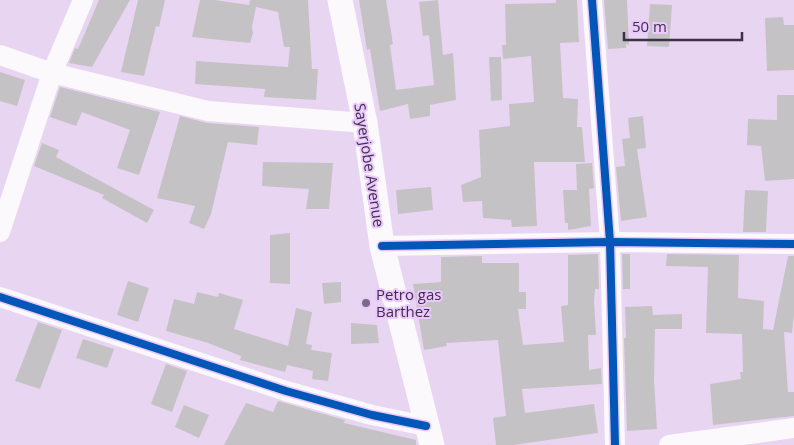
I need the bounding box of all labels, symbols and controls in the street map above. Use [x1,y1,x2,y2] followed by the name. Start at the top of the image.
[624,10,742,42] scale bar
[632,16,667,36] text: 50 m
[350,102,390,228] street label: Sayerjobe Avenue
[376,284,441,321] place label: Petro gas Barthez
[360,297,372,309] marker: Petro gas Barthez

